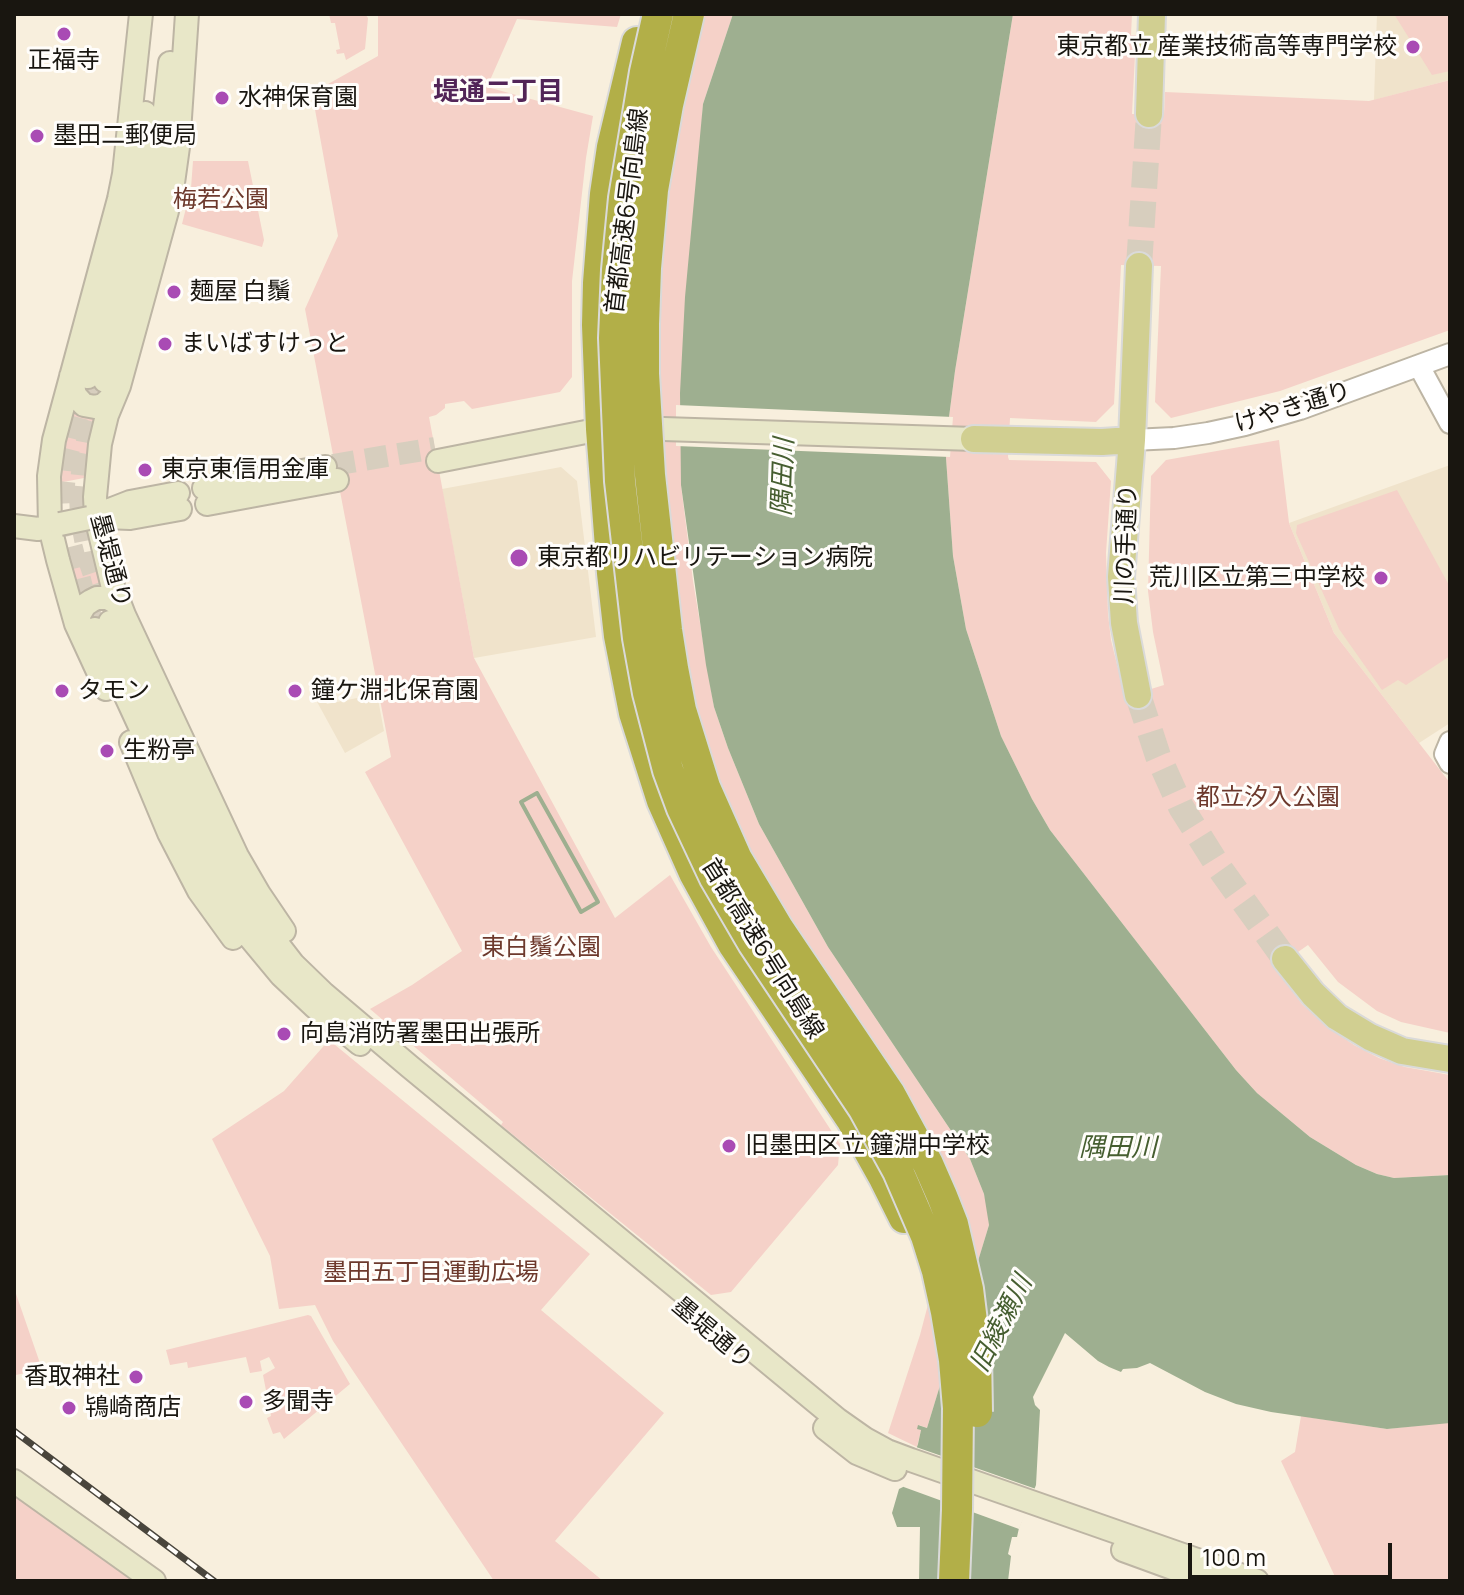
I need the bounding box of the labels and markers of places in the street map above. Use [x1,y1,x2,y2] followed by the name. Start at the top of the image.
[55,25,73,43] marker: 正福寺
[1056,33,1397,61] place label: 東京都立 産業技術高等専門学校
[1404,38,1422,56] marker: 東京都立 産業技術高等専門学校
[28,47,100,75] place label: 正福寺
[238,84,358,112] place label: 水神保育園
[213,89,231,107] marker: 水神保育園
[53,122,197,150] place label: 墨田二郵便局
[28,127,46,145] marker: 墨田二郵便局
[190,278,291,306] place label: 麺屋 白鬚
[165,283,183,301] marker: 麺屋 白鬚
[181,330,349,358] place label: まいばすけっと
[156,335,174,353] marker: まいばすけっと
[161,456,329,484] place label: 東京東信用金庫
[136,461,154,479] marker: 東京東信用金庫
[537,544,873,572] place label: 東京都リハビリテーション病院
[508,547,530,569] marker: 東京都リハビリテーション病院
[1149,564,1365,592] place label: 荒川区立第三中学校
[1372,569,1390,587] marker: 荒川区立第三中学校
[78,677,150,705] place label: タモン
[311,677,479,705] place label: 鐘ケ淵北保育園
[53,682,71,700] marker: タモン
[286,682,304,700] marker: 鐘ケ淵北保育園
[123,737,195,765] place label: 生粉亭
[98,742,116,760] marker: 生粉亭
[300,1020,540,1048] place label: 向島消防署墨田出張所
[275,1025,293,1043] marker: 向島消防署墨田出張所
[745,1132,990,1160] place label: 旧墨田区立 鐘淵中学校
[720,1137,738,1155] marker: 旧墨田区立 鐘淵中学校
[24,1363,120,1391] place label: 香取神社
[127,1368,145,1386] marker: 香取神社
[262,1388,334,1416] place label: 多聞寺
[237,1393,255,1411] marker: 多聞寺
[85,1394,181,1422] place label: 鴇崎商店
[60,1399,78,1417] marker: 鴇崎商店

